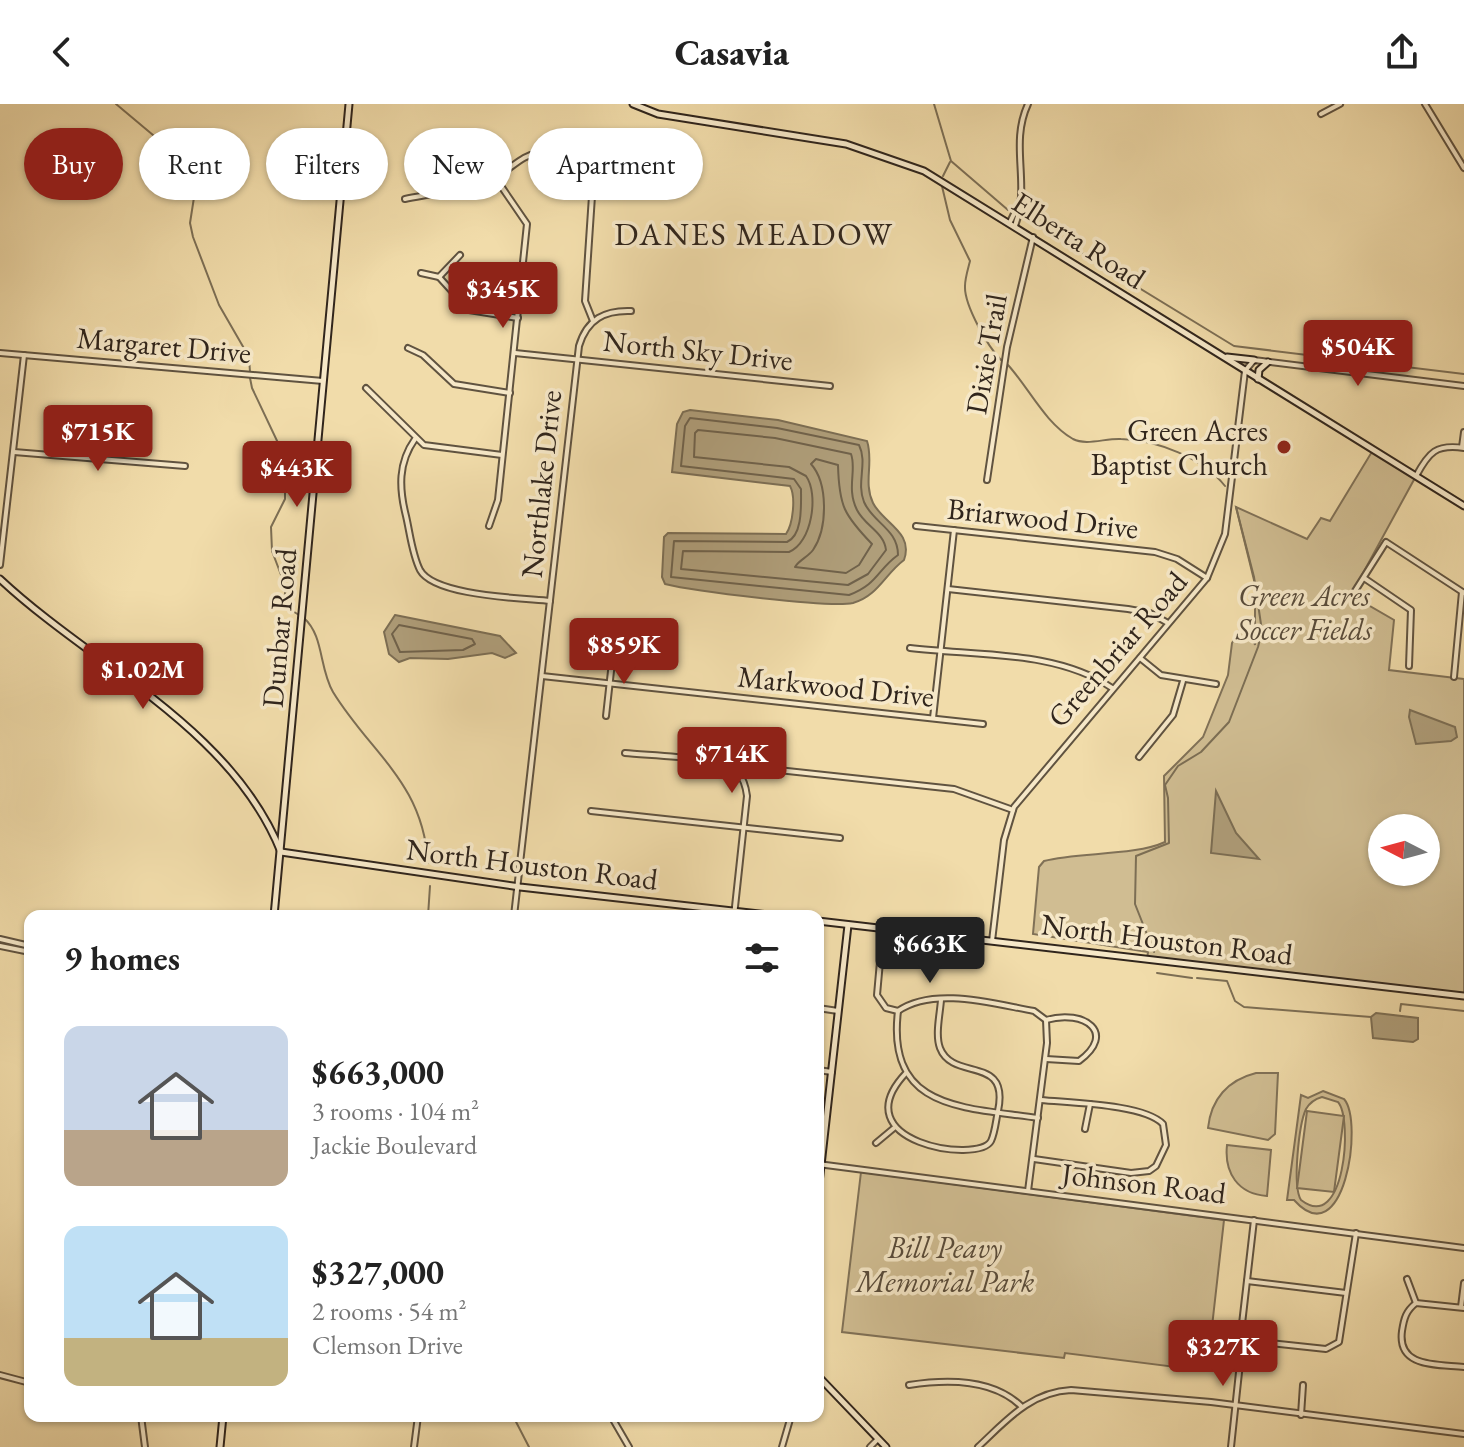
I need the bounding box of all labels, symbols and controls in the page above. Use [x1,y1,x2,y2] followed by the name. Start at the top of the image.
[675,29,789,76] text: Casavia
[40,30,84,74] icon: back
[1380,30,1424,74] icon: share
[24,128,123,200] chip: Buy
[139,128,250,200] chip: Rent
[266,128,388,200] chip: Filters
[404,128,512,200] chip: New
[528,128,703,200] chip: Apartment
[1005,182,1154,298] street label: Elberta Road
[614,213,894,255] district label: DANES MEADOW
[447,262,559,330] pin: $345K
[466,271,540,305] text: $345K
[956,291,1016,417] street label: Dixie Trail
[75,318,253,372] street label: Margaret Drive
[1302,320,1414,388] pin: $504K
[601,321,795,379] street label: North Sky Drive
[1321,329,1395,363] text: $504K
[512,388,570,580] street label: Northlake Drive
[42,405,154,473] pin: $715K
[1091,411,1268,484] place label: Green Acres Baptist Church
[61,414,135,448] text: $715K
[1275,438,1293,456] marker: Green Acres Baptist Church
[241,441,353,509] pin: $443K
[260,450,334,484] text: $443K
[946,489,1140,547] street label: Briarwood Drive
[253,546,305,709] street label: Dunbar Road
[1039,562,1196,735] street label: Greenbriar Road
[1235,576,1373,649] park label: Green Acres Soccer Fields
[568,618,680,686] pin: $859K
[587,627,661,661] text: $859K
[78,643,208,711] pin: $1.02M
[101,652,185,686] text: $1.02M
[736,656,936,716] street label: Markwood Drive
[676,727,788,795] pin: $714K
[695,736,769,770] text: $714K
[1368,814,1440,886] north arrow
[1368,814,1440,886] map controls
[404,829,661,899] street label: North Houston Road
[1039,904,1296,974] street label: North Houston Road
[874,917,986,985] pin: $663K
[893,926,967,960] text: $663K
[64,936,180,980] text: 9 homes
[740,936,784,980] icon: filters
[312,1050,444,1094] text: $663,000
[128,1058,224,1154] icon: home
[312,1094,479,1128] text: 3 rooms · 104 m²
[312,1128,477,1162] text: Jackie Boulevard
[1057,1153,1229,1213] street label: Johnson Road
[854,1228,1035,1301] park label: Bill Peavy Memorial Park
[312,1250,444,1294] text: $327,000
[128,1258,224,1354] icon: home
[312,1294,467,1328] text: 2 rooms · 54 m²
[1167,1320,1279,1388] pin: $327K
[312,1328,463,1362] text: Clemson Drive
[1186,1329,1260,1363] text: $327K

